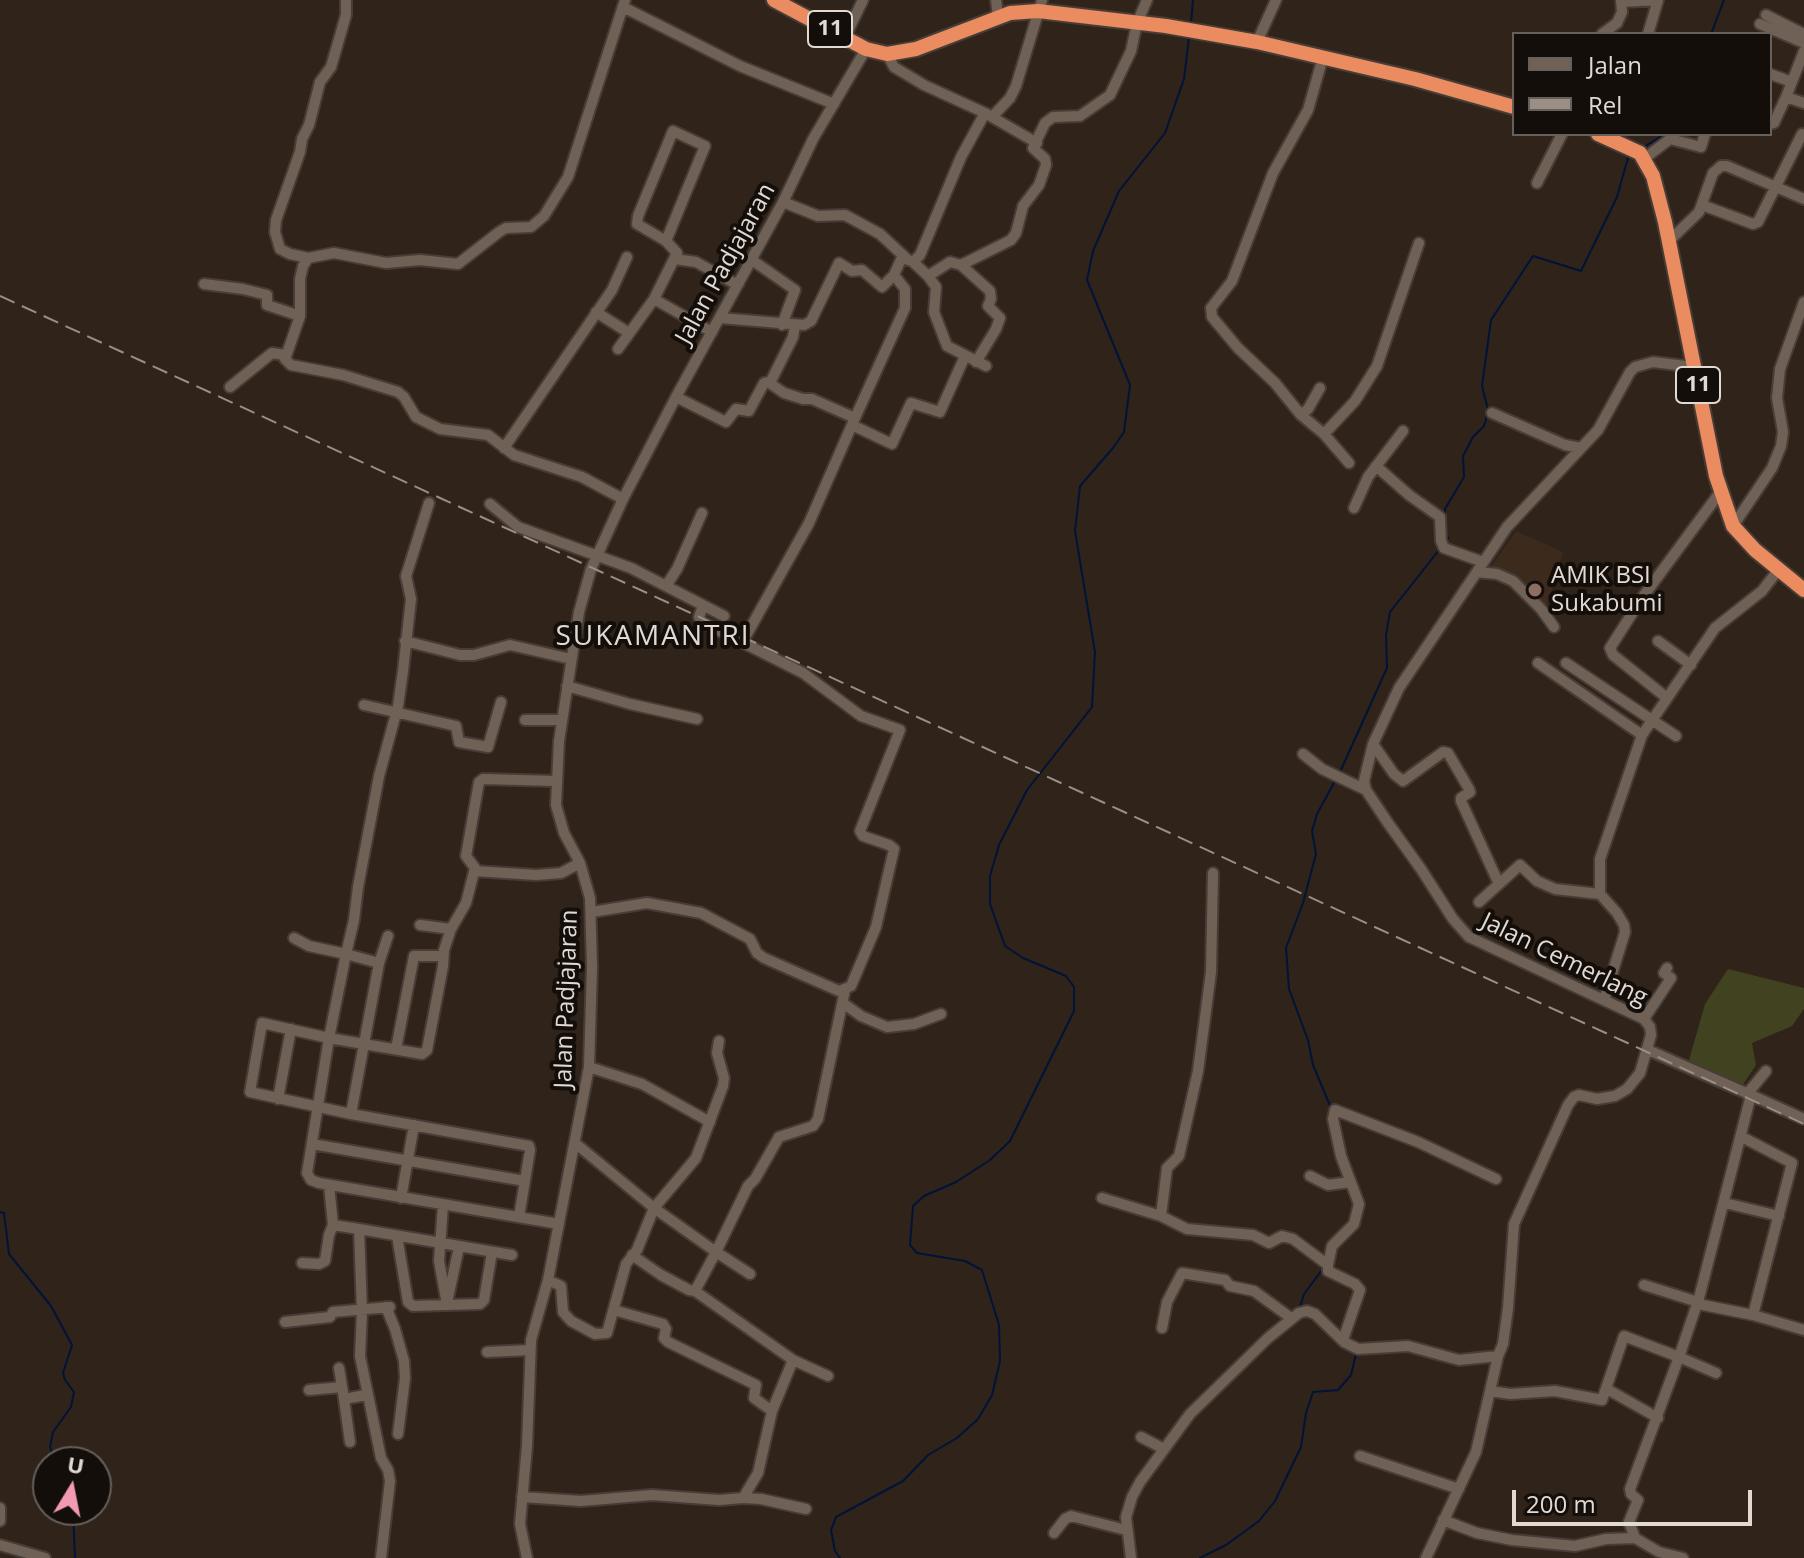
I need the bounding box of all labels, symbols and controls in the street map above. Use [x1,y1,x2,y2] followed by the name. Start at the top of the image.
[808,11,852,47] road number: 11
[1512,32,1772,136] legend
[1588,48,1642,81] text: Jalan
[1588,88,1622,121] text: Rel
[670,179,782,349] street label: Jalan Padjajaran
[1676,367,1720,403] road number: 11
[1551,562,1663,618] place label: AMIK BSI Sukabumi
[1526,581,1544,599] marker: AMIK BSI Sukabumi
[555,620,751,654] district label: SUKAMANTRI
[1476,907,1652,1013] street label: Jalan Cemerlang
[549,909,585,1089] street label: Jalan Padjajaran
[32,1446,112,1526] north arrow
[65,1448,87,1481] text: U
[1516,1474,1756,1524] scale bar
[1526,1487,1596,1520] text: 200 m

